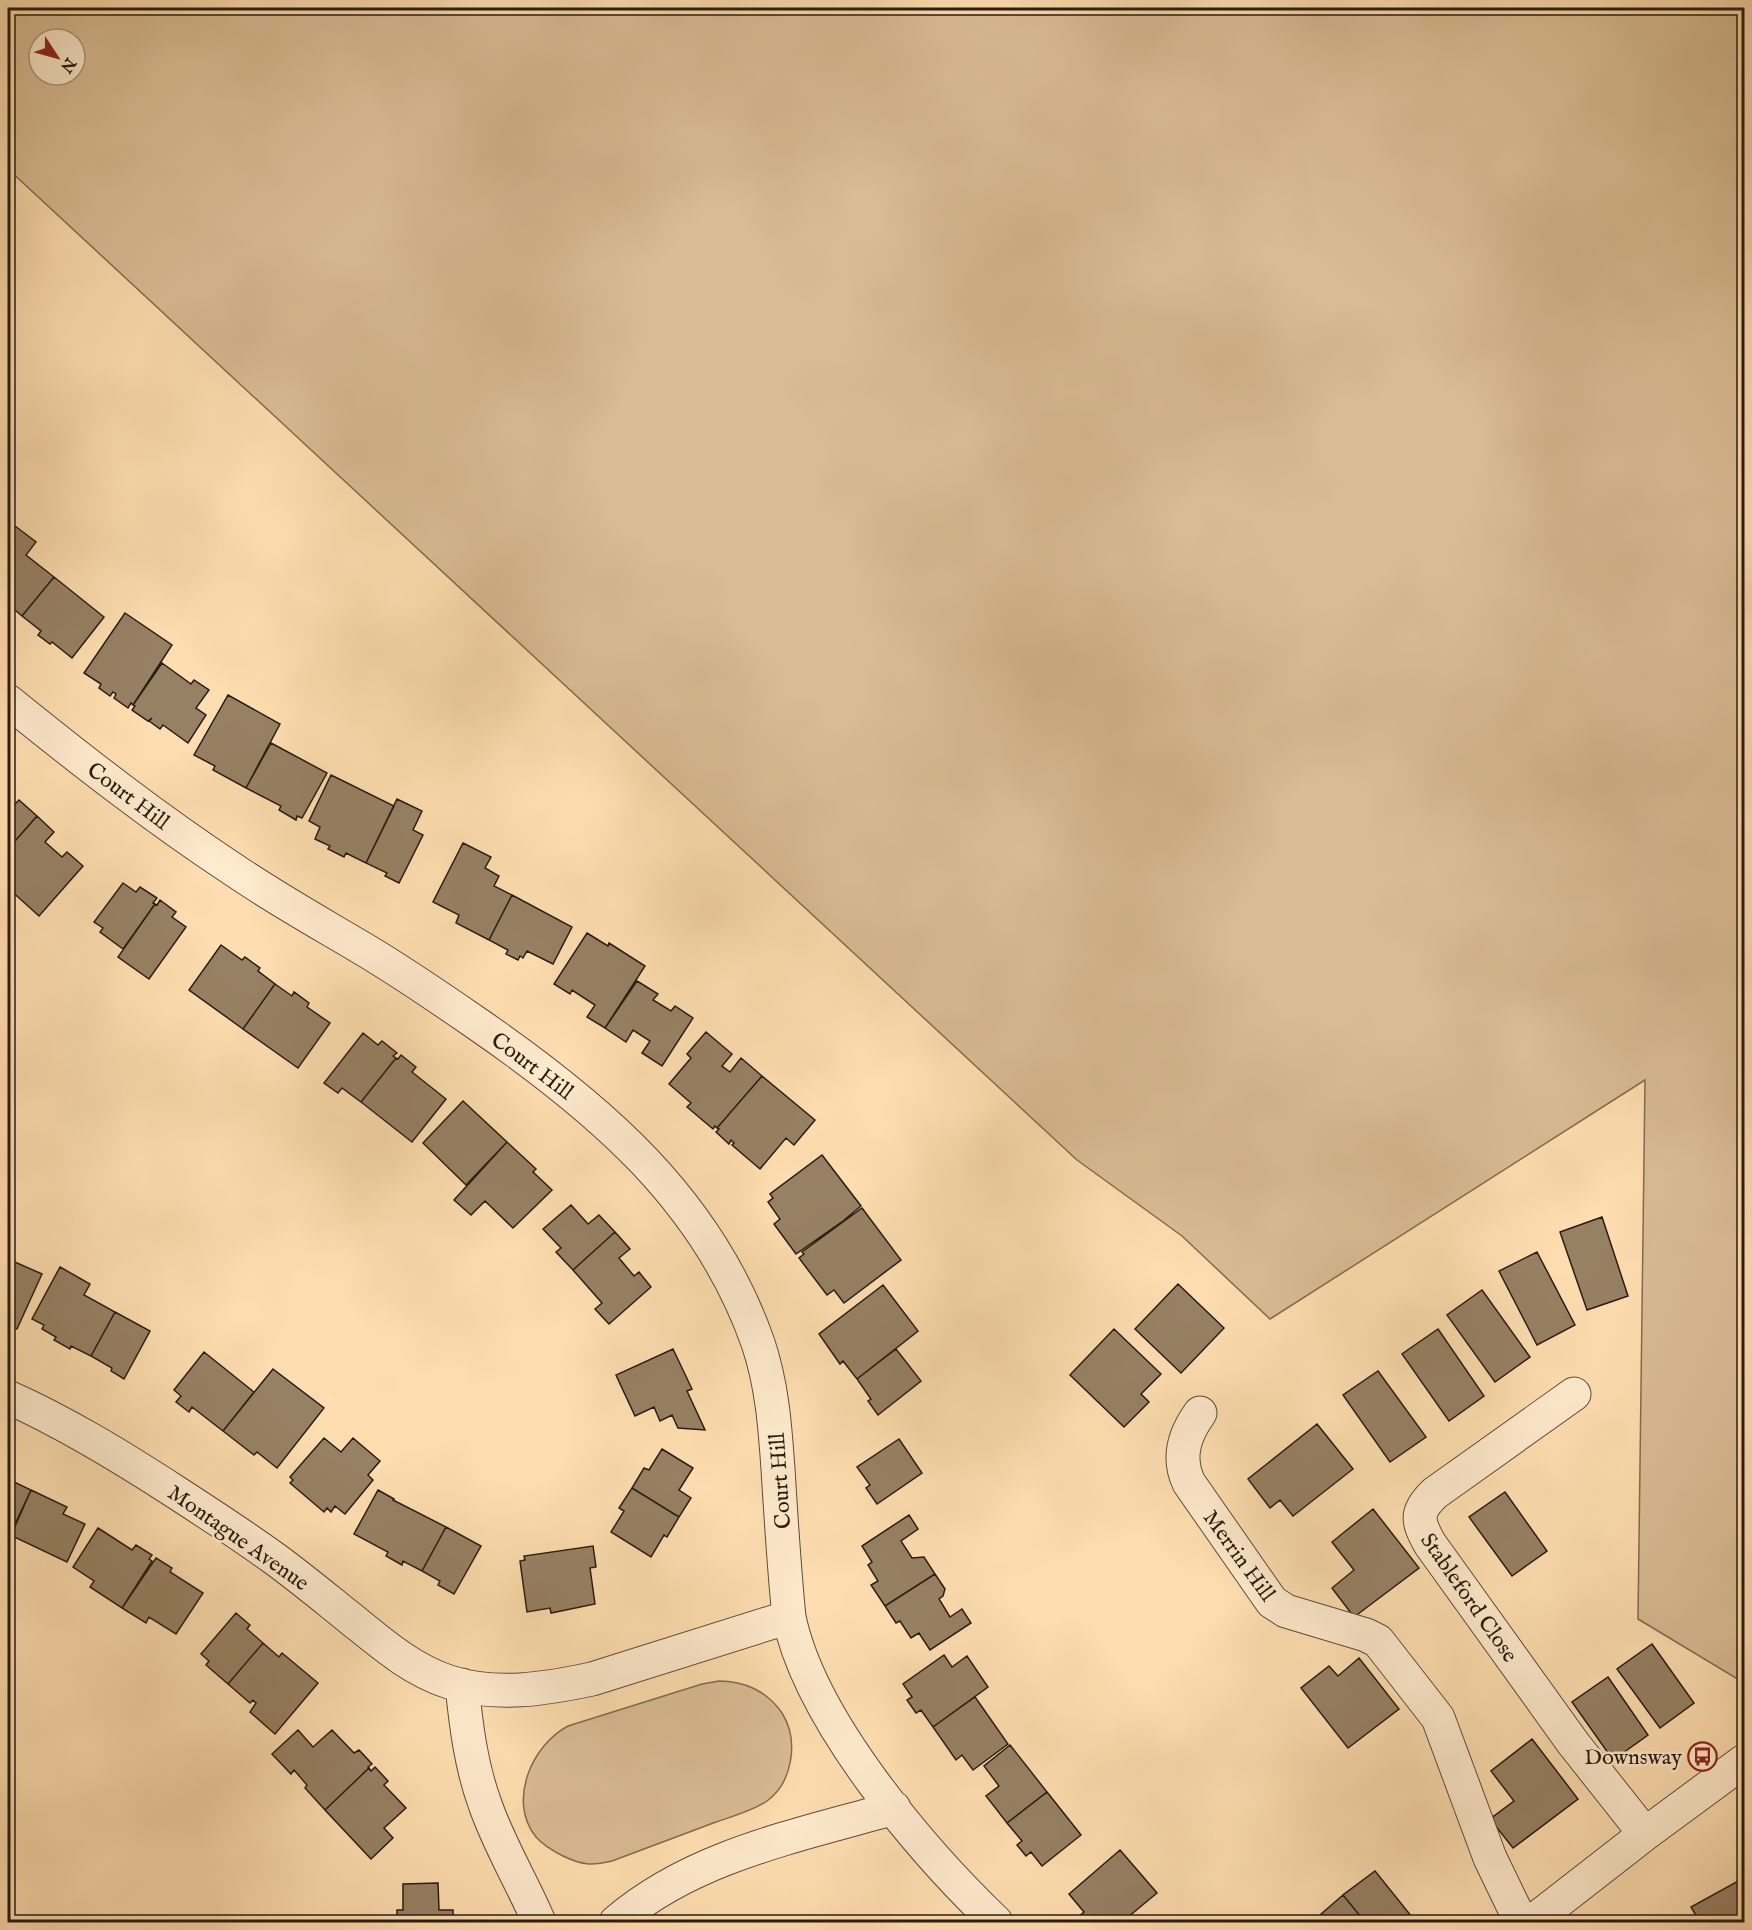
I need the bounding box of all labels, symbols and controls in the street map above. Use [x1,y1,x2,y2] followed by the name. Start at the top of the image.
[27,27,87,87] north arrow
[55,52,80,76] text: N
[81,756,175,837] street label: Court Hill
[485,1026,579,1107] street label: Court Hill
[764,1432,798,1530] street label: Court Hill
[162,1479,314,1598] street label: Montague Avenue
[1196,1505,1281,1607] street label: Merrin Hill
[1413,1528,1523,1668] street label: Stableford Close
[1687,1740,1719,1772] bus stop icon: Downsway
[1584,1744,1682,1772] place label: Downsway

